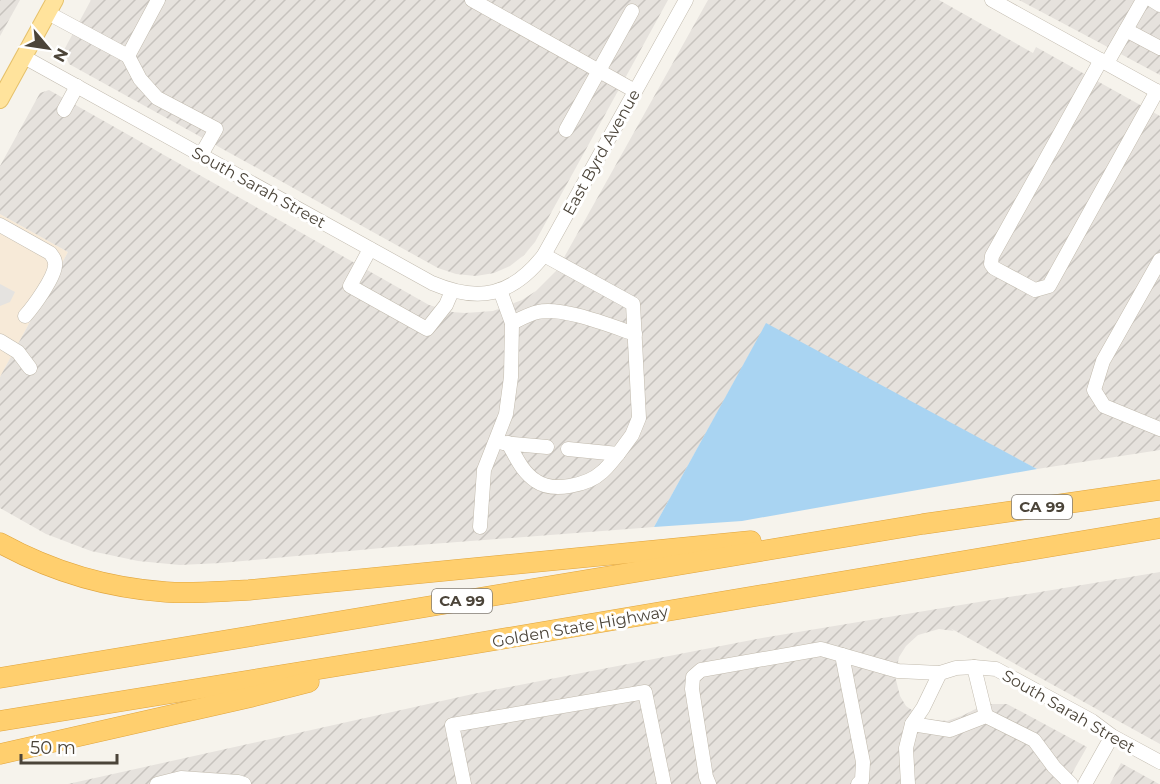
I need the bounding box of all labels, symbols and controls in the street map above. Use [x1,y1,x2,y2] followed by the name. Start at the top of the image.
[18,18,78,78] north arrow
[49,45,72,65] text: N
[559,86,644,218] street label: East Byrd Avenue
[189,143,329,232] street label: South Sarah Street
[1012,495,1072,519] road number: CA 99
[432,589,492,613] road number: CA 99
[491,602,670,651] street label: Golden State Highway
[999,666,1139,757] street label: South Sarah Street
[21,727,117,765] scale bar
[30,737,76,759] text: 50 m

